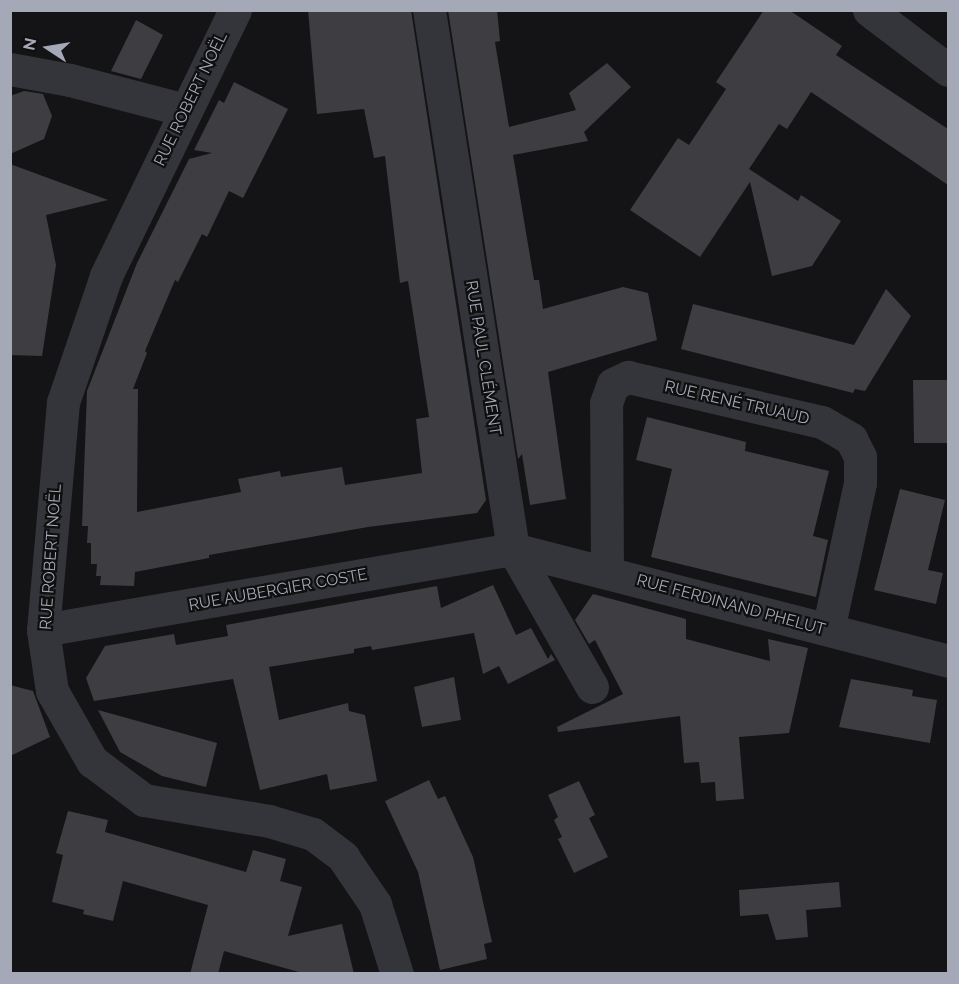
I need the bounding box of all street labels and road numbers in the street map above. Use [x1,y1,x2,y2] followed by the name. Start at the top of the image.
[150,29,232,169] street label: RUE ROBERT NOËL
[461,279,505,437] street label: RUE PAUL CLÉMENT
[663,377,811,429] street label: RUE RENÉ TRUAUD
[36,483,66,631] street label: RUE ROBERT NOËL
[187,565,369,615] street label: RUE AUBERGIER COSTE
[635,571,827,639] street label: RUE FERDINAND PHELUT

